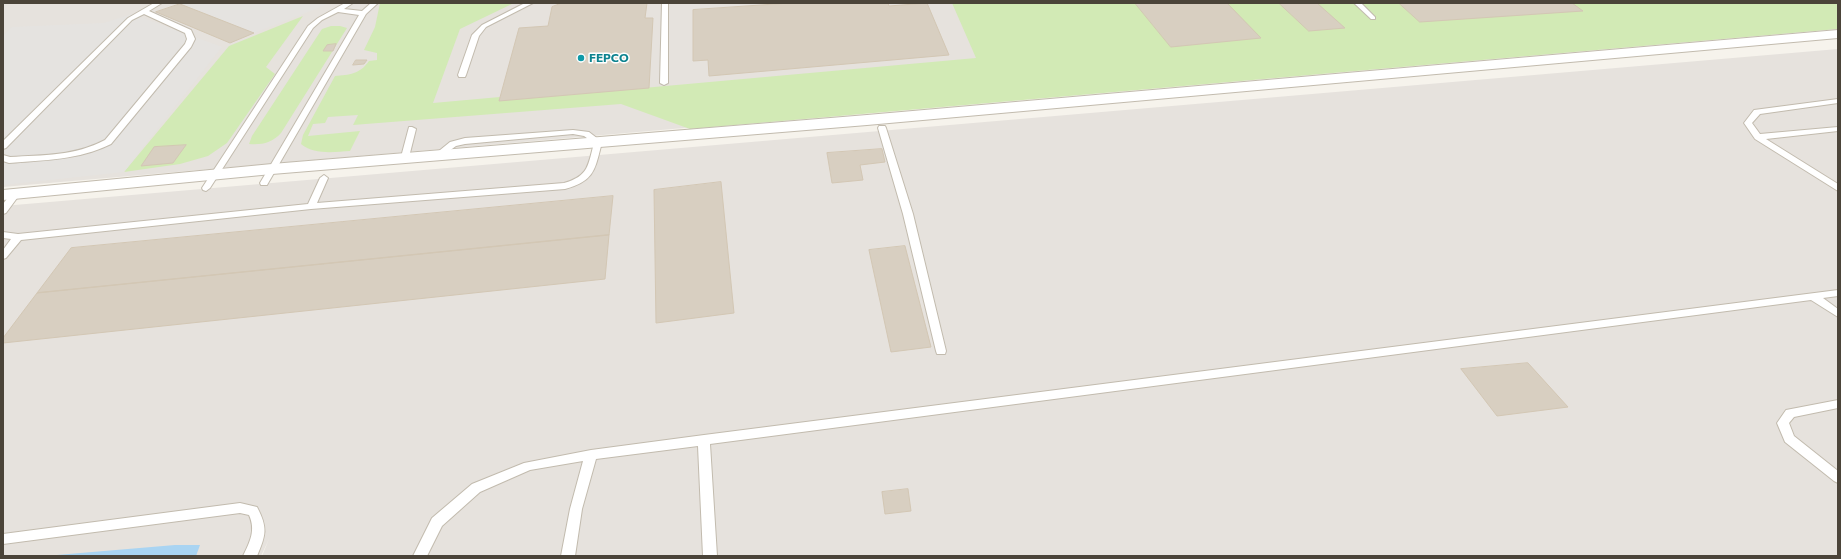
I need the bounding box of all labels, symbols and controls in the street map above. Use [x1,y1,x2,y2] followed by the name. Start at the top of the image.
[589,51,629,65] place label: FEPCO
[576,53,586,63] marker: FEPCO

